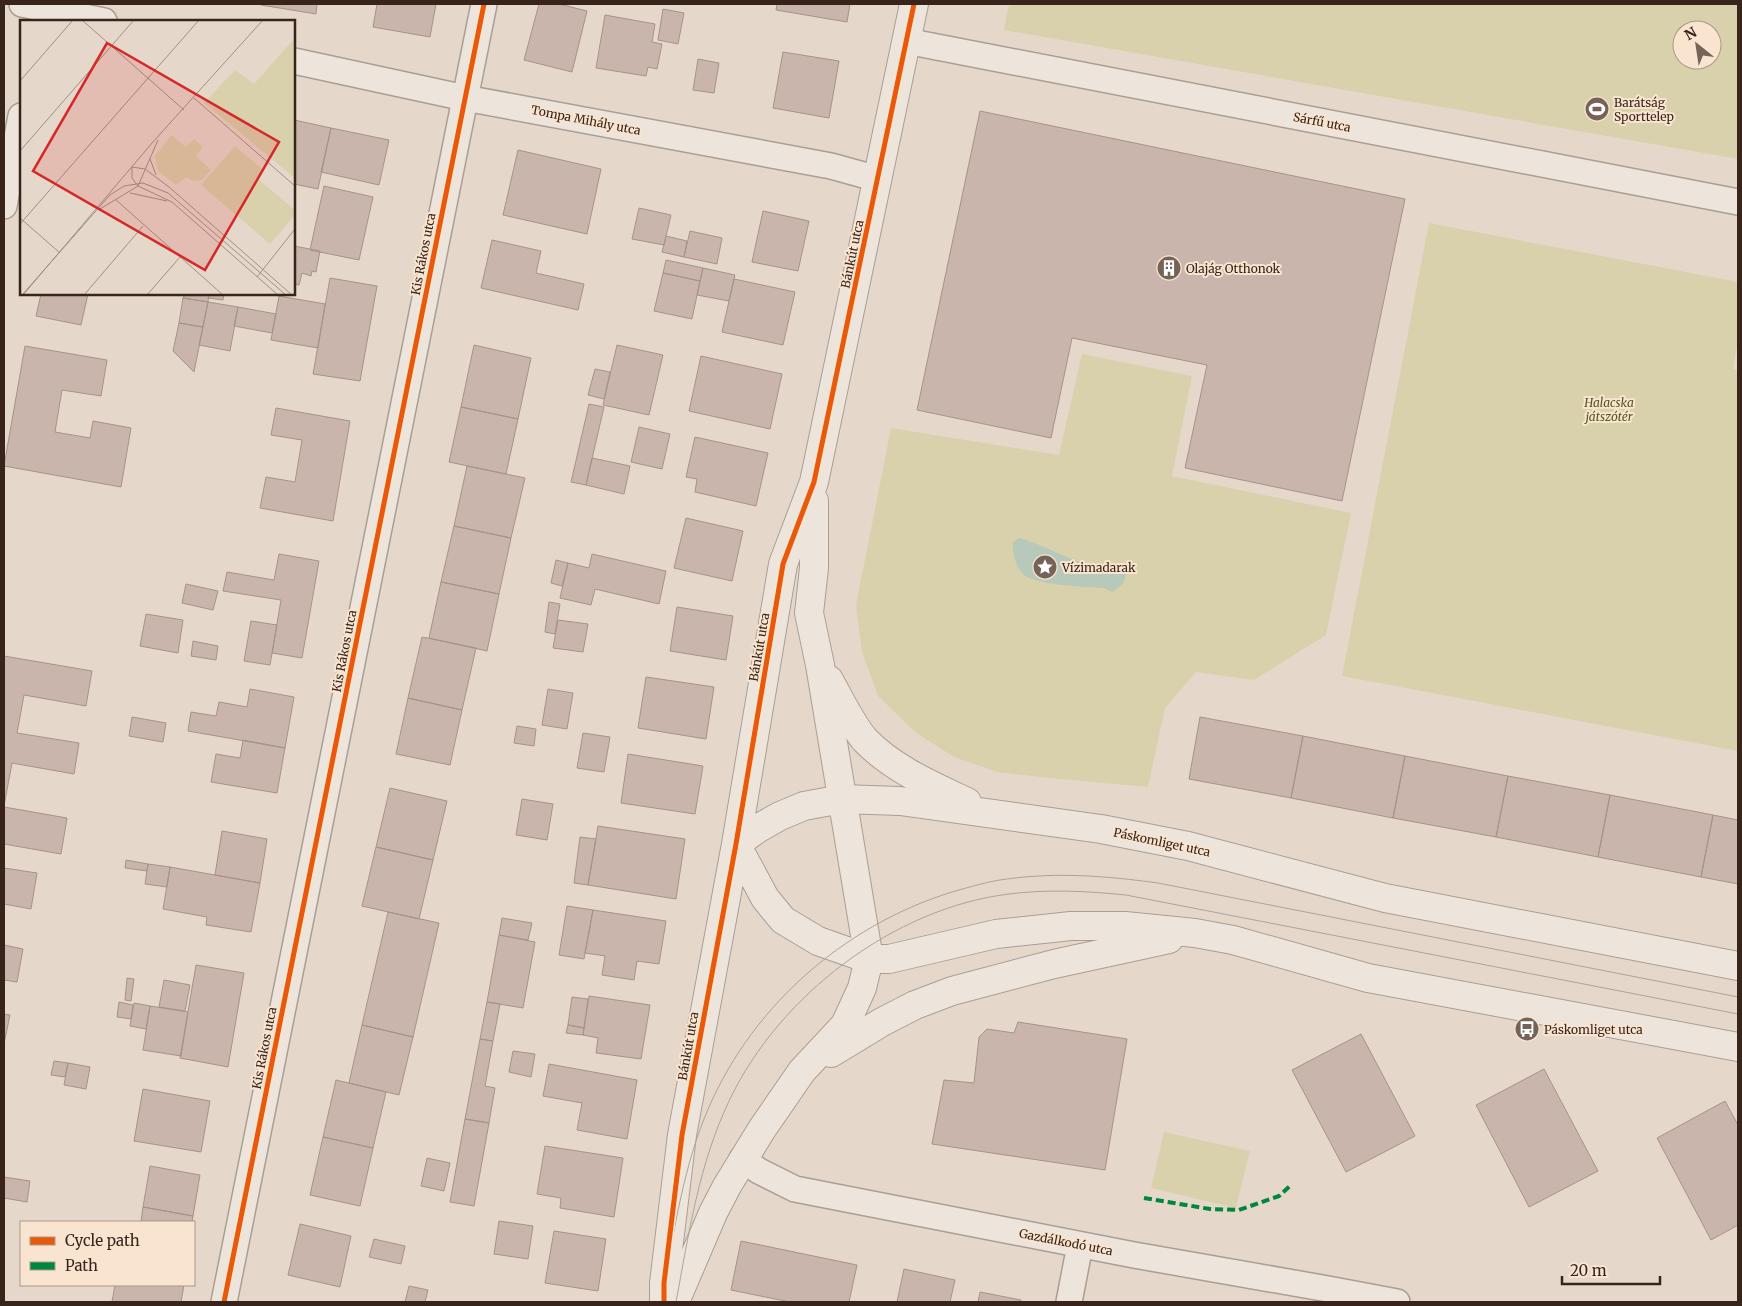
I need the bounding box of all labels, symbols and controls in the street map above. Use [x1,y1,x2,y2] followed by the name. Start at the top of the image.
[20,20,295,295] inset map
[1672,20,1722,70] north arrow
[1681,23,1700,44] text: N
[1614,95,1674,124] place label: Barátság Sporttelep
[1584,96,1610,122] sports icon: Barátság Sporttelep
[530,102,643,138] street label: Tompa Mihály utca
[1292,109,1353,135] street label: Sárfű utca
[408,211,438,296] street label: Kis Rákos utca
[837,218,867,290] street label: Bánkút utca
[1156,255,1182,281] building icon: Olajág Otthonok
[1186,261,1281,276] place label: Olajág Otthonok
[1583,395,1634,424] park label: Halacska játszótér
[1032,554,1058,580] place icon: Vízimadarak
[1061,560,1136,575] place label: Vízimadarak
[329,608,359,693] street label: Kis Rákos utca
[746,611,773,683] street label: Bánkút utca
[1112,824,1212,860] street label: Páskomliget utca
[249,1005,279,1090] street label: Kis Rákos utca
[675,1010,702,1082] street label: Bánkút utca
[1514,1016,1540,1042] bus stop icon: Páskomliget utca
[1544,1022,1643,1037] place label: Páskomliget utca
[20,1221,195,1286] legend
[1018,1226,1115,1259] street label: Gazdálkodó utca
[65,1231,140,1250] text: Cycle path
[1562,1254,1660,1286] scale bar
[65,1256,98,1275] text: Path
[1570,1261,1607,1280] text: 20 m

